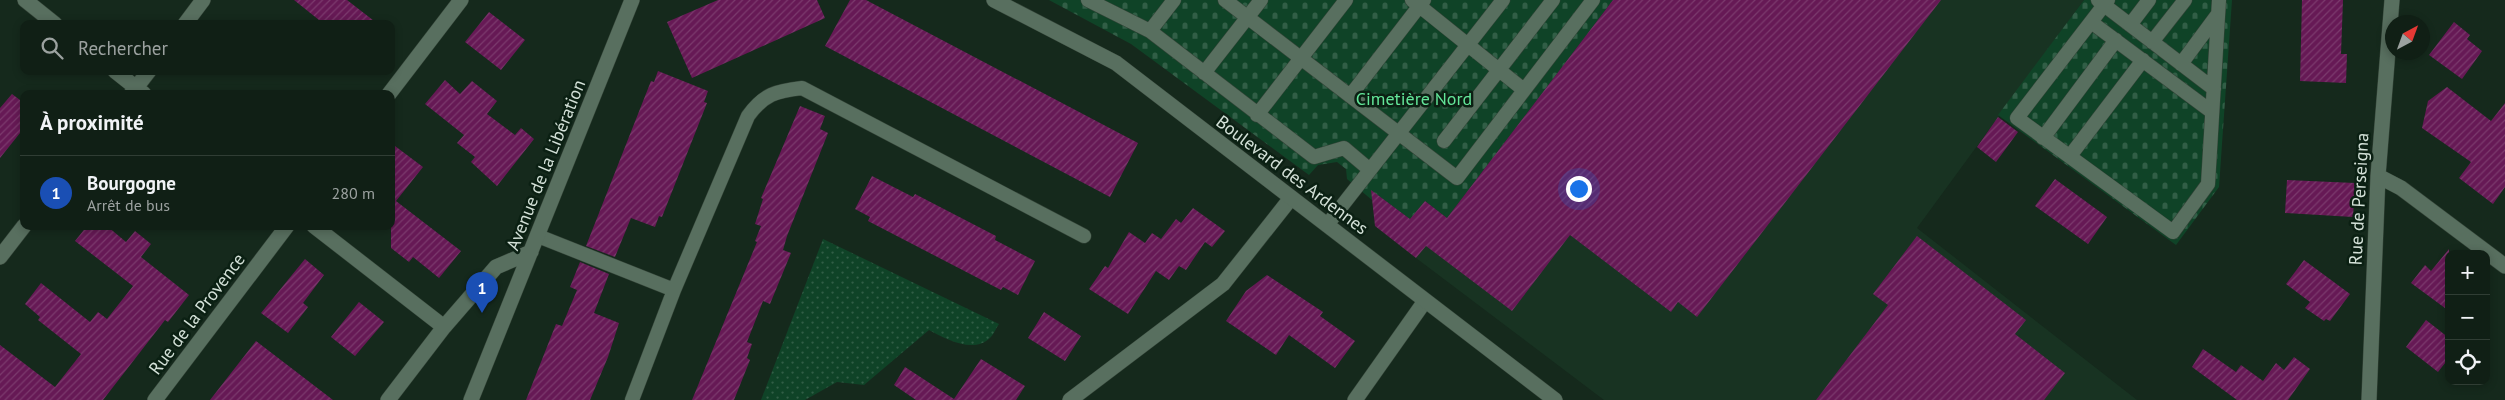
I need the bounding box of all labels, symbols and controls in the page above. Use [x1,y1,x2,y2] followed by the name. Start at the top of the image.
[2385,15,2430,60] north arrow
[20,20,395,75] search box
[38,34,66,62] icon: search
[78,36,168,60] text: Rechercher
[501,76,590,254] street label: Avenue de la Libération
[1356,87,1472,110] park label: Cimetière Nord
[40,109,144,136] text: À proximité
[1212,110,1373,239] street label: Boulevard des Ardennes
[2344,132,2373,266] street label: Rue de Perseigna
[87,171,176,195] text: Bourgogne
[1566,176,1592,202] your location
[51,183,61,203] text: 1
[332,183,375,203] text: 280 m
[87,195,170,215] text: Arrêt de bus
[143,248,250,379] street label: Rue de la Provence
[2445,250,2490,385] map controls
[2445,250,2490,295] button: +
[466,272,498,313] pin: 1
[2445,295,2490,340] button: −
[2445,340,2490,385] button: locate

